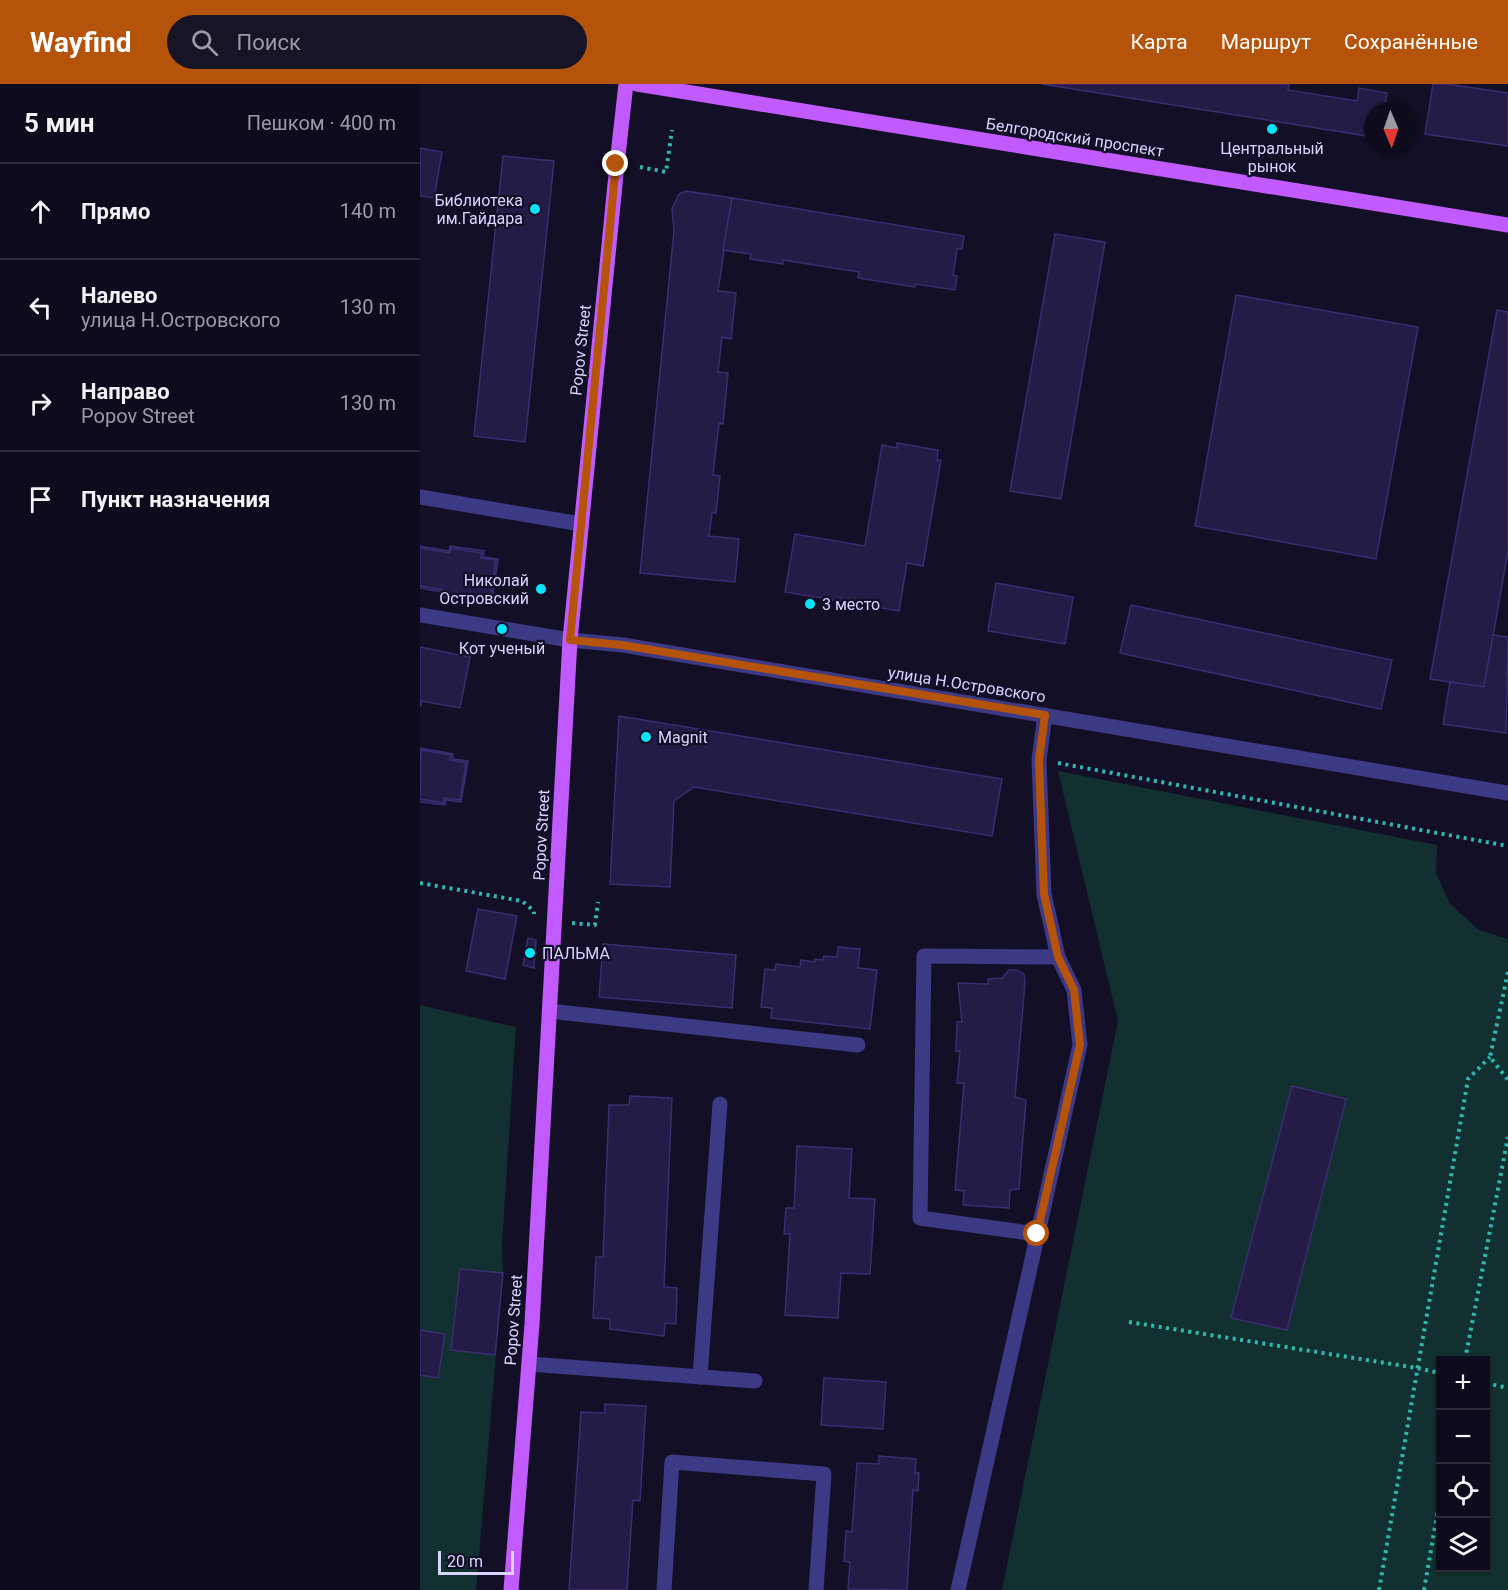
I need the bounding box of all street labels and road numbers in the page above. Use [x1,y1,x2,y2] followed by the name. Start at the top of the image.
[985,114,1166,161] street label: Белгородский проспект
[566,304,595,396] street label: Popov Street
[887,663,1047,706] street label: улица Н.Островского
[530,789,553,881] street label: Popov Street
[501,1274,526,1366] street label: Popov Street

